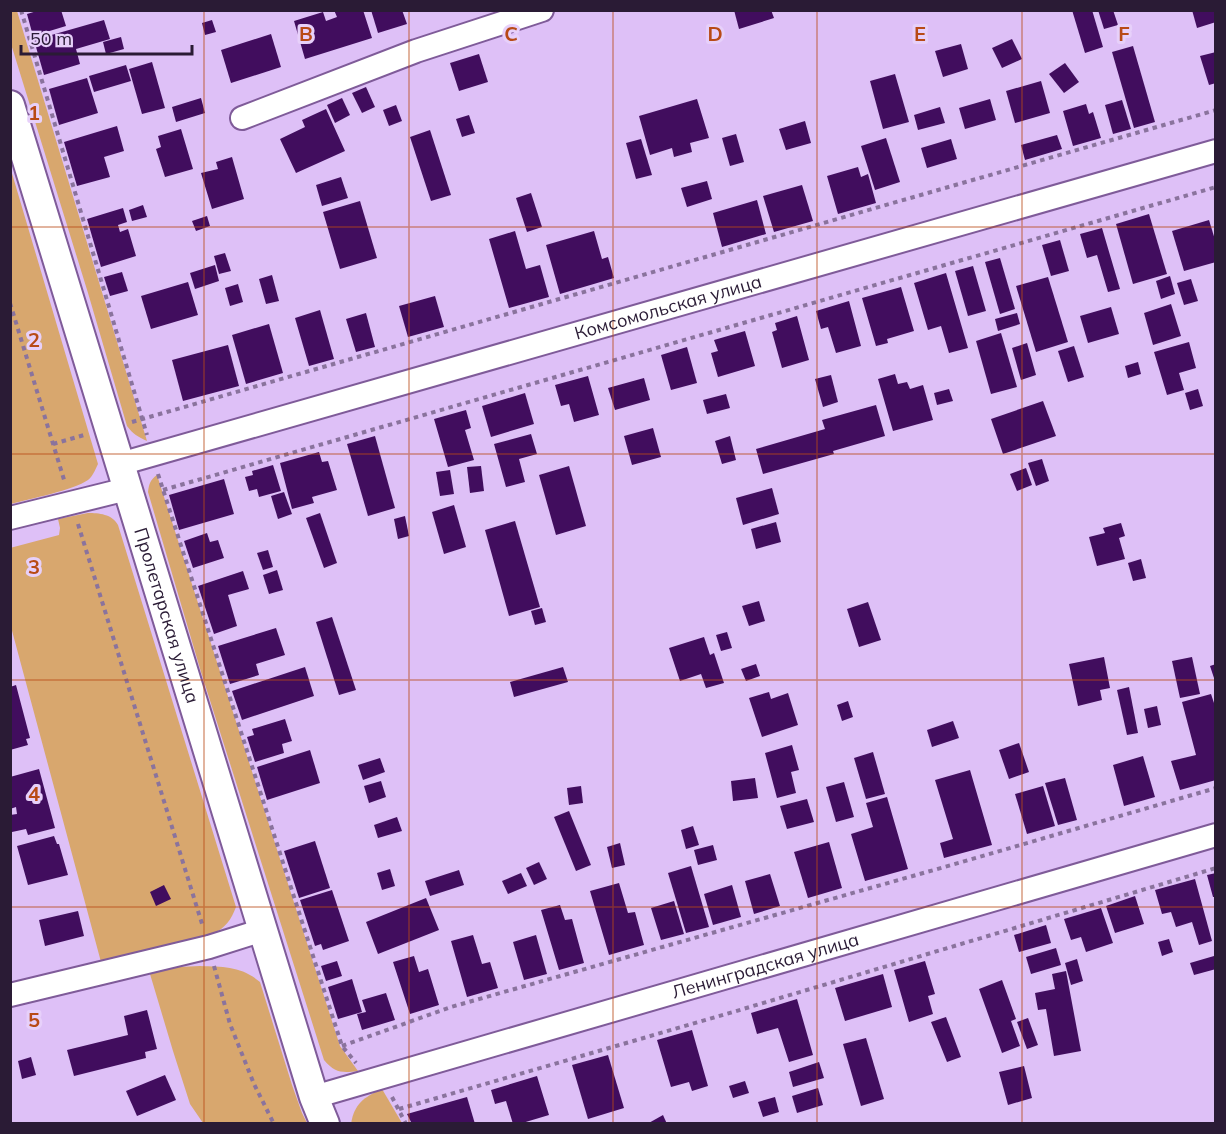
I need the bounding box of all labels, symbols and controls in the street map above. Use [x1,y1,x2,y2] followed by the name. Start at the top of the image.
[21,18,192,56] scale bar
[299,21,313,46] text: B
[504,21,518,46] text: C
[707,21,723,46] text: D
[914,21,926,46] text: E
[1118,21,1130,46] text: F
[30,27,72,50] text: 50 m
[28,100,40,125] text: 1
[572,269,764,345] street label: Комсомольская улица
[28,327,40,352] text: 2
[129,525,205,706] street label: Пролетарская улица
[28,554,40,579] text: 3
[28,781,40,806] text: 4
[669,927,861,1003] street label: Ленинградская улица
[28,1007,40,1032] text: 5

